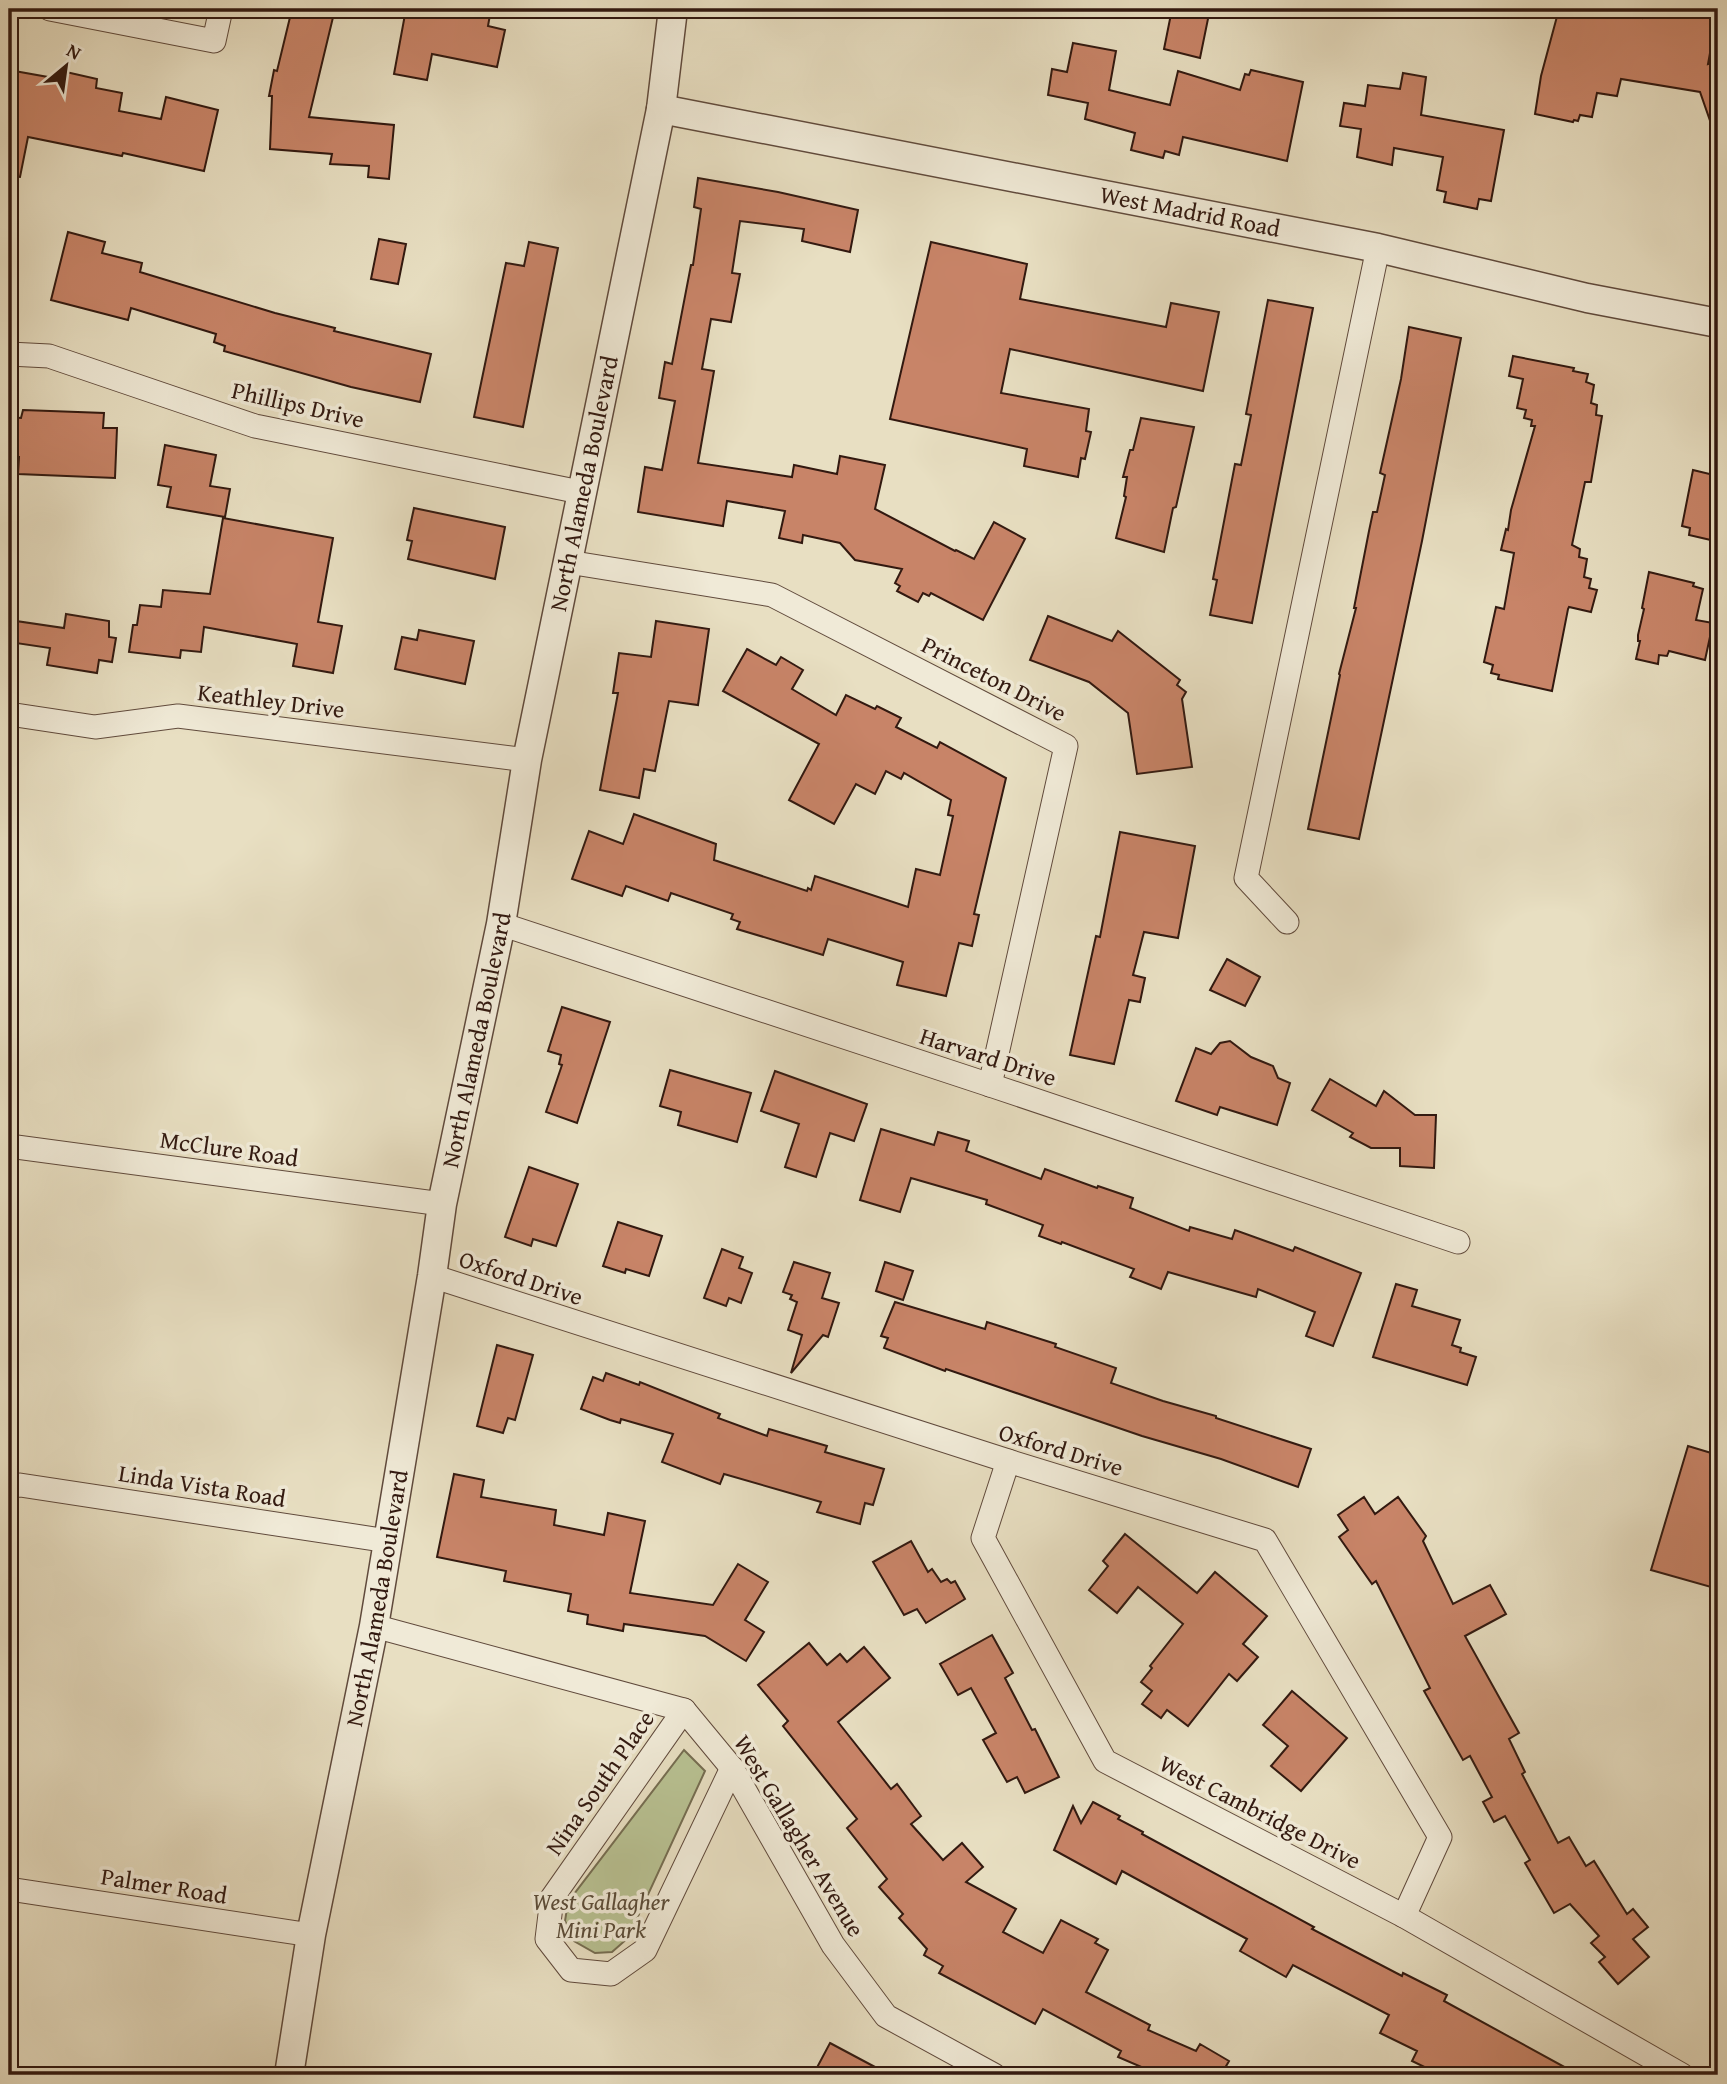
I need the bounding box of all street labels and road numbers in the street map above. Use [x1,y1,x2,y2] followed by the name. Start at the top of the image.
[1097,177,1284,246] street label: West Madrid Road
[540,352,627,614] street label: North Alameda Boulevard
[228,372,368,437] street label: Phillips Drive
[916,627,1073,730] street label: Princeton Drive
[196,674,347,727] street label: Keathley Drive
[432,910,520,1171] street label: North Alameda Boulevard
[915,1018,1061,1095] street label: Harvard Drive
[158,1121,301,1176] street label: McClure Road
[455,1241,588,1314] street label: Oxford Drive
[995,1414,1128,1485] street label: Oxford Drive
[116,1455,288,1516] street label: Linda Vista Road
[336,1467,417,1730] street label: North Alameda Boulevard
[537,1703,663,1862] street label: Nina South Place
[725,1728,874,1943] street label: West Gallagher Avenue
[1153,1746,1367,1878] street label: West Cambridge Drive
[98,1858,230,1913] street label: Palmer Road

